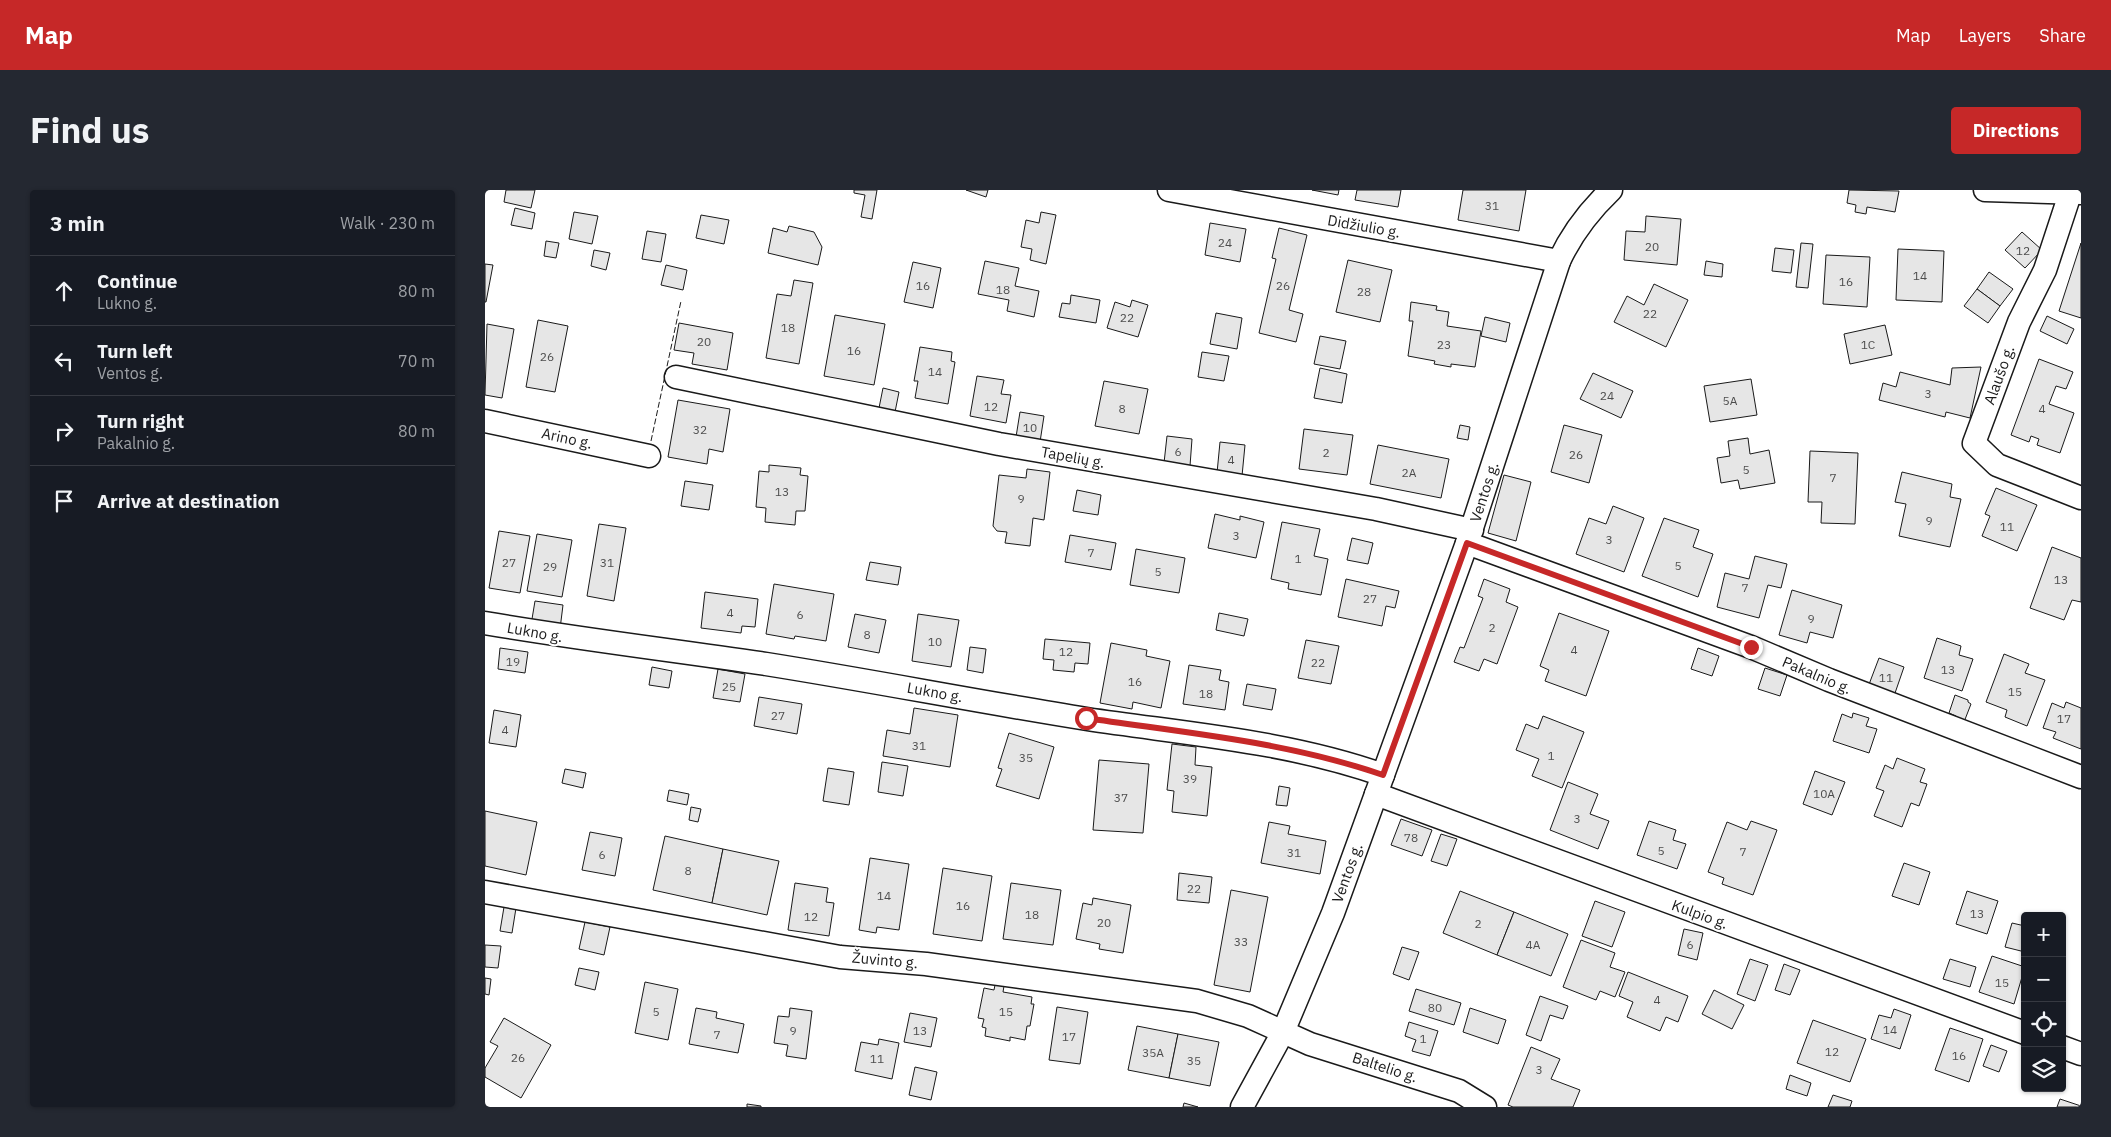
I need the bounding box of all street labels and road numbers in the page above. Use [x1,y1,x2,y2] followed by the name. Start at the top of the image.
[1326,210,1402,242] street label: Didžiulio g.
[1980,343,2018,407] street label: Alaušo g.
[540,423,594,453] street label: Arino g.
[1040,442,1106,472] street label: Tapelių g.
[1465,460,1503,524] street label: Ventos g.
[506,618,564,646] street label: Lukno g.
[1780,652,1854,698] street label: Pakalnio g.
[906,678,964,706] street label: Lukno g.
[1327,841,1367,905] street label: Ventos g.
[1669,895,1731,933] street label: Kulpio g.
[851,948,919,972] street label: Žuvinto g.
[1350,1048,1420,1086] street label: Baltelio g.

